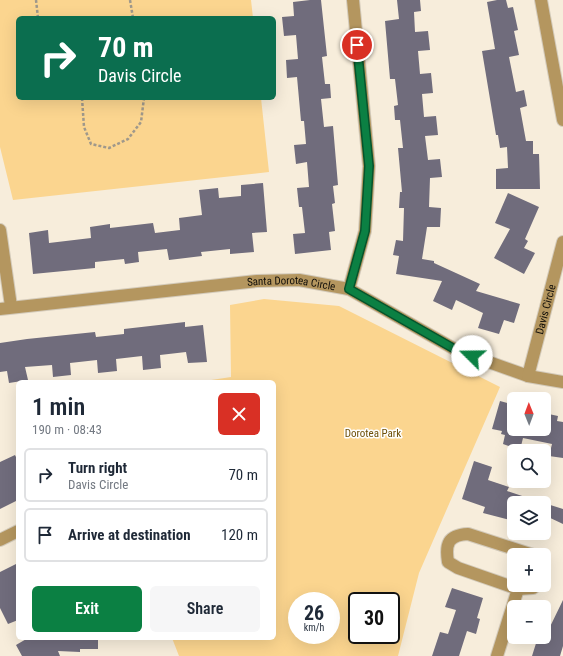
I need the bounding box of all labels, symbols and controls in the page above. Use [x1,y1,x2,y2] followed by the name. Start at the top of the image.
[340,28,374,62] pin
[98,31,154,64] text: 70 m
[32,32,84,84] icon: right
[346,34,368,56] icon: arrive
[98,65,181,86] text: Davis Circle
[246,273,337,293] street label: Santa Dorotea Circle
[533,283,558,336] street label: Davis Circle
[451,335,493,377] position arrow
[507,392,551,436] north arrow
[507,392,551,644] map controls
[32,393,85,421] text: 1 min
[218,393,260,435] button: close
[32,422,102,437] text: 190 m · 08:43
[345,427,401,440] park label: Dorotea Park
[507,444,551,488] button: search
[68,459,127,477] text: Turn right
[34,464,56,486] icon: right
[228,466,258,484] text: 70 m
[68,477,128,492] text: Davis Circle
[507,496,551,540] button: layers
[34,524,56,546] icon: arrive
[68,526,191,544] text: Arrive at destination
[221,526,258,544] text: 120 m
[507,548,551,592] button: +
[32,586,142,632] button: Exit
[150,586,260,632] button: Share
[348,592,400,644] speed limit sign: 30
[507,600,551,644] button: −
[304,601,324,625] text: 26
[304,622,324,633] text: km/h

